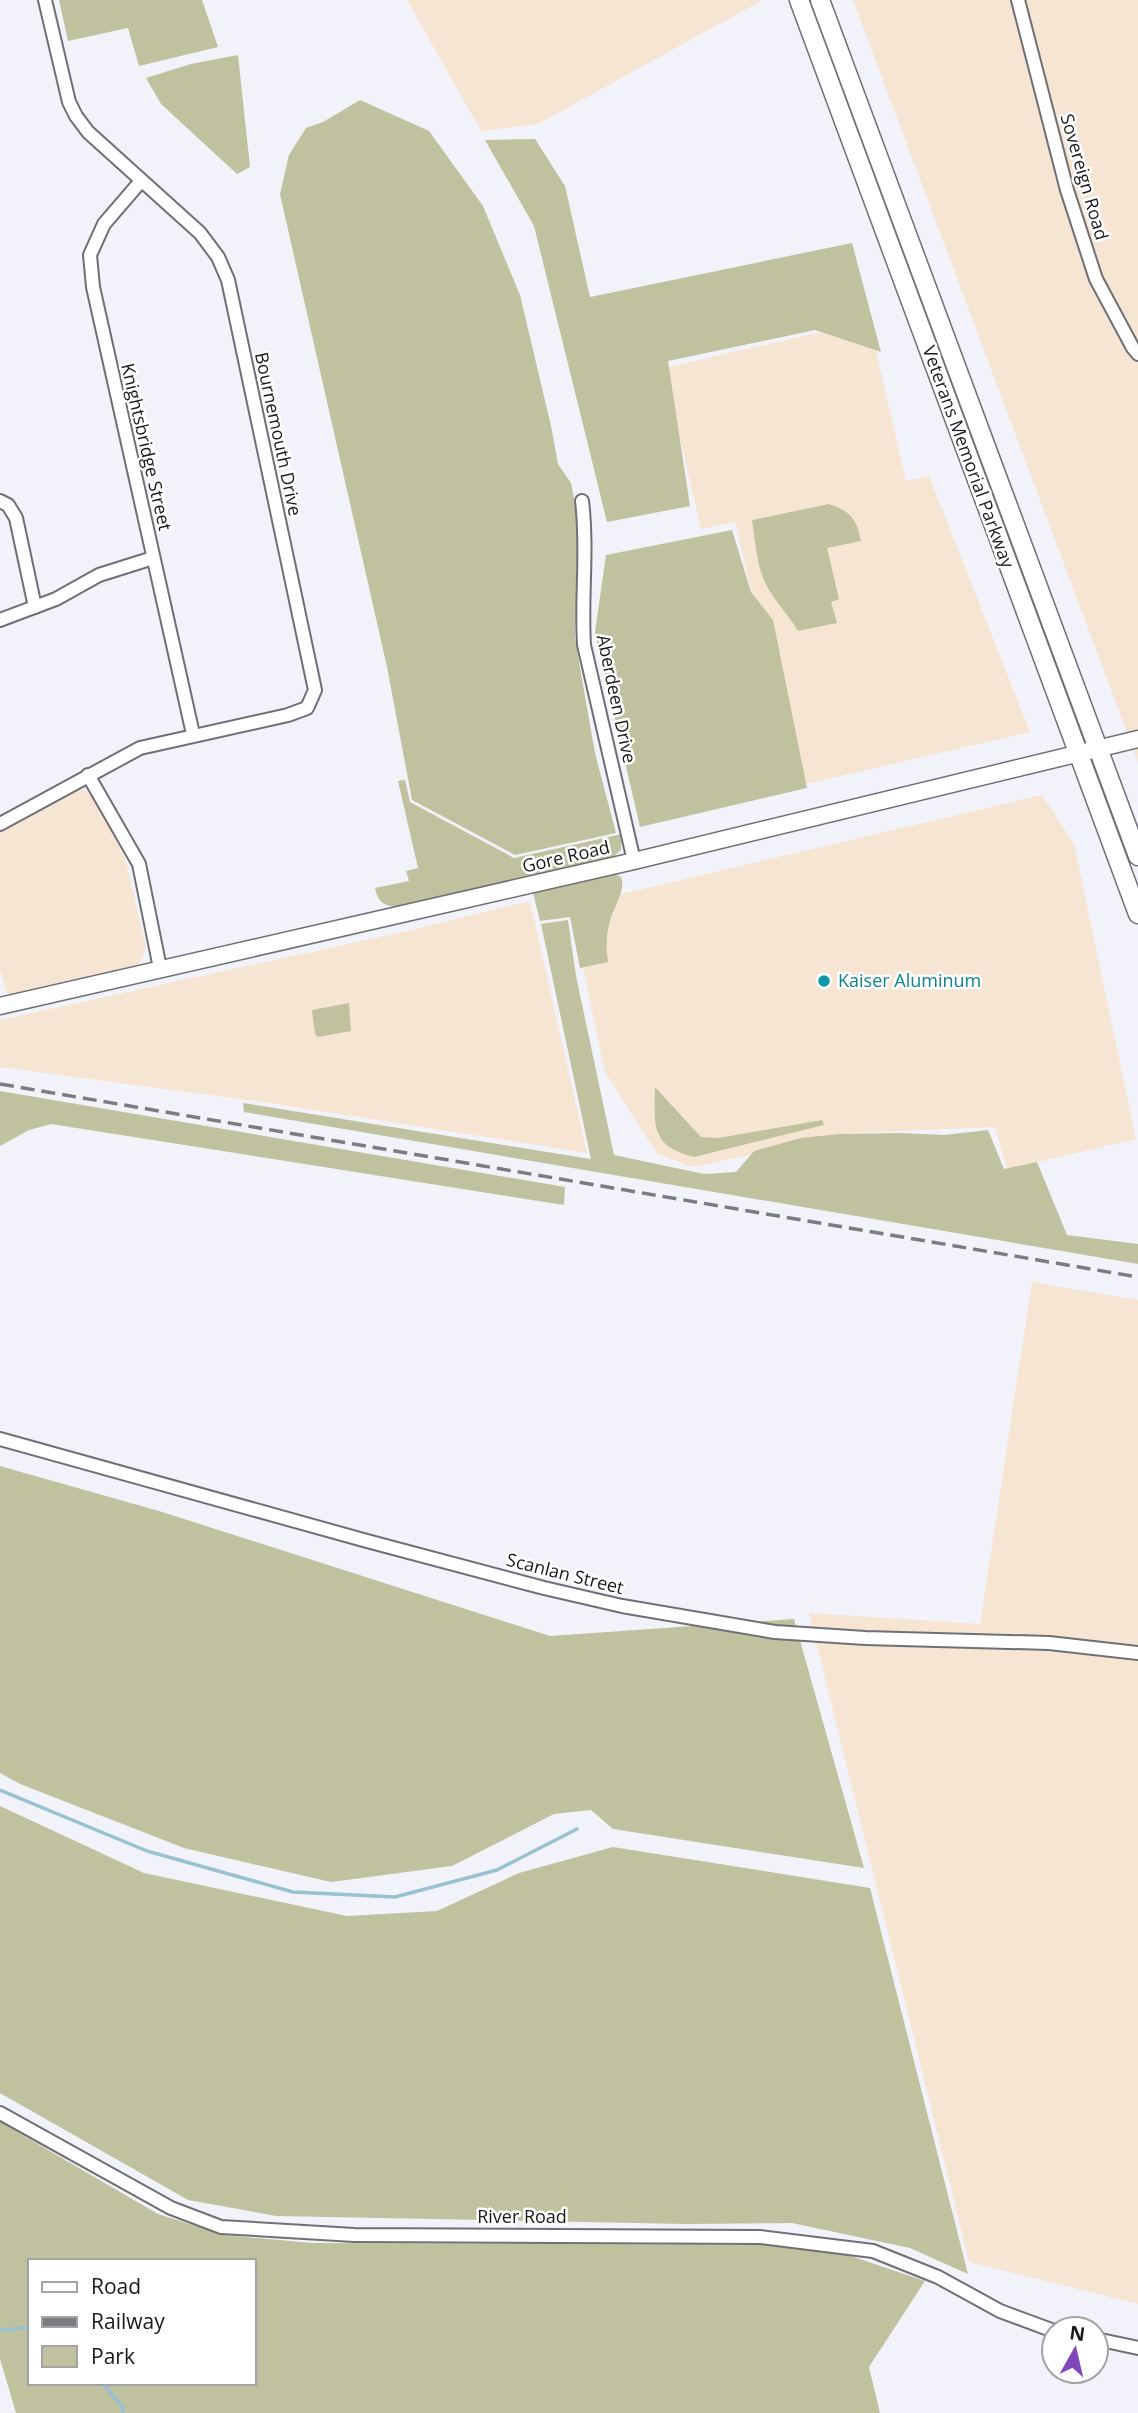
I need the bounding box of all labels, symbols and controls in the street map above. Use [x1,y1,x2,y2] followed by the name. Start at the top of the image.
[1055,111,1114,243] street label: Sovereign Road
[918,342,1021,572] street label: Veterans Memorial Parkway
[250,350,308,518] street label: Bournemouth Drive
[116,361,178,533] street label: Knightsbridge Street
[592,632,642,765] street label: Aberdeen Drive
[520,834,612,878] street label: Gore Road
[838,968,981,992] place label: Kaiser Aluminum
[816,973,832,989] marker: Kaiser Aluminum
[504,1547,626,1599] street label: Scanlan Street
[477,2204,567,2228] street label: River Road
[28,2259,256,2385] legend
[91,2272,141,2300] text: Road
[91,2307,165,2335] text: Railway
[1040,2315,1110,2385] north arrow
[1068,2319,1087,2347] text: N
[91,2342,135,2370] text: Park

